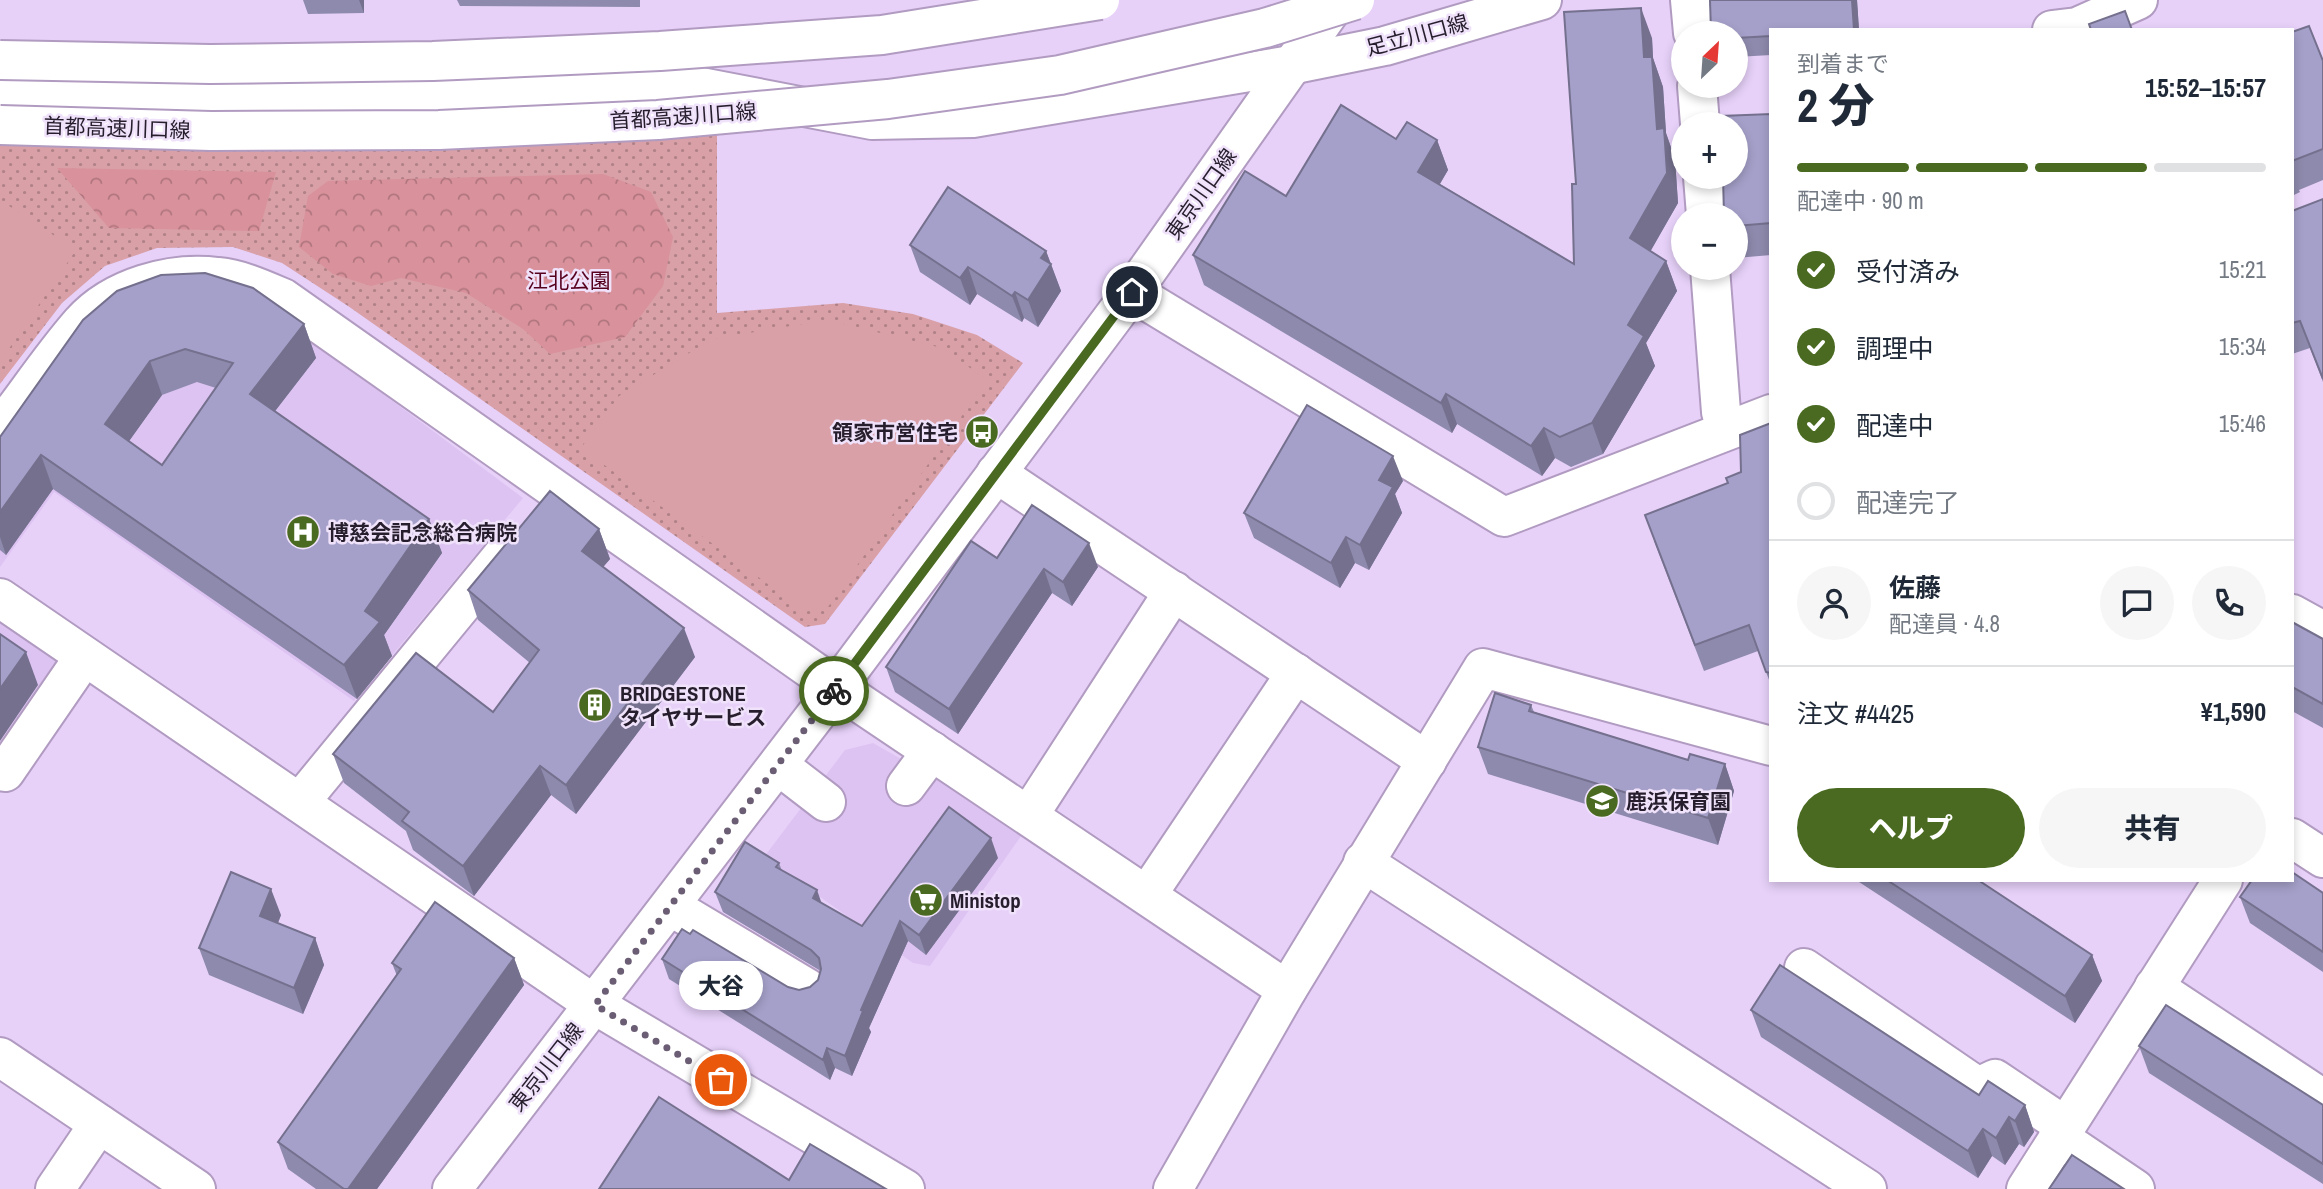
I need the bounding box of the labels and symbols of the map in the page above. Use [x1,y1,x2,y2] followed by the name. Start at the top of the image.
[1363,7,1471,63] street label: 足立川口線
[1671,21,1748,98] north arrow
[609,96,757,136] street label: 首都高速川口線
[43,111,191,145] street label: 首都高速川口線
[1159,143,1243,245] street label: 東京川口線
[1102,262,1162,322] pin
[527,266,611,295] park label: 江北公園
[963,413,1001,451] bus stop icon: 領家市営住宅
[832,418,958,447] place label: 領家市営住宅
[284,513,322,551] hospital icon: 博慈会記念総合病院
[328,518,517,547] place label: 博慈会記念総合病院
[799,656,869,726] courier
[620,679,766,732] place label: BRIDGESTONE タイヤサービス
[576,686,614,724] building icon: BRIDGESTONE タイヤサービス
[1583,782,1621,820] school or university icon: 鹿浜保育園
[1626,787,1731,816] place label: 鹿浜保育園
[907,881,945,919] supermarket icon: Ministop
[950,886,1021,915] place label: Ministop
[679,961,763,1010] callout: 大谷
[502,1017,590,1117] street label: 東京川口線
[691,1050,751,1110] pin

